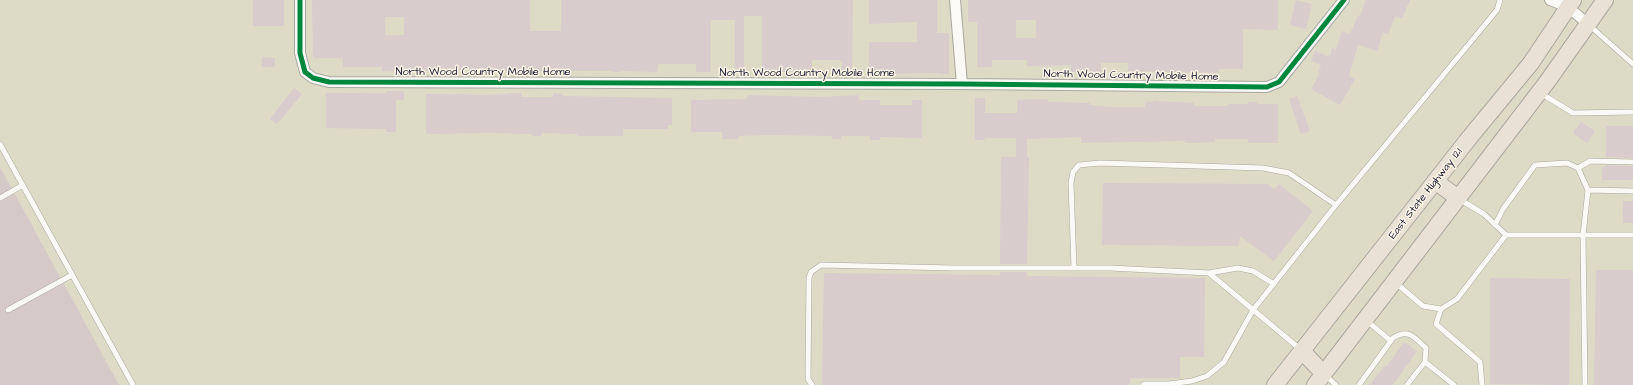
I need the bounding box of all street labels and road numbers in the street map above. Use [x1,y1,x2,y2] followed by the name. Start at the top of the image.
[396,66,570,80] street label: North Wood Country Mobile Home
[720,67,894,81] street label: North Wood Country Mobile Home
[1043,68,1219,84] street label: North Wood Country Mobile Home
[1386,146,1466,242] street label: East State Highway 121

